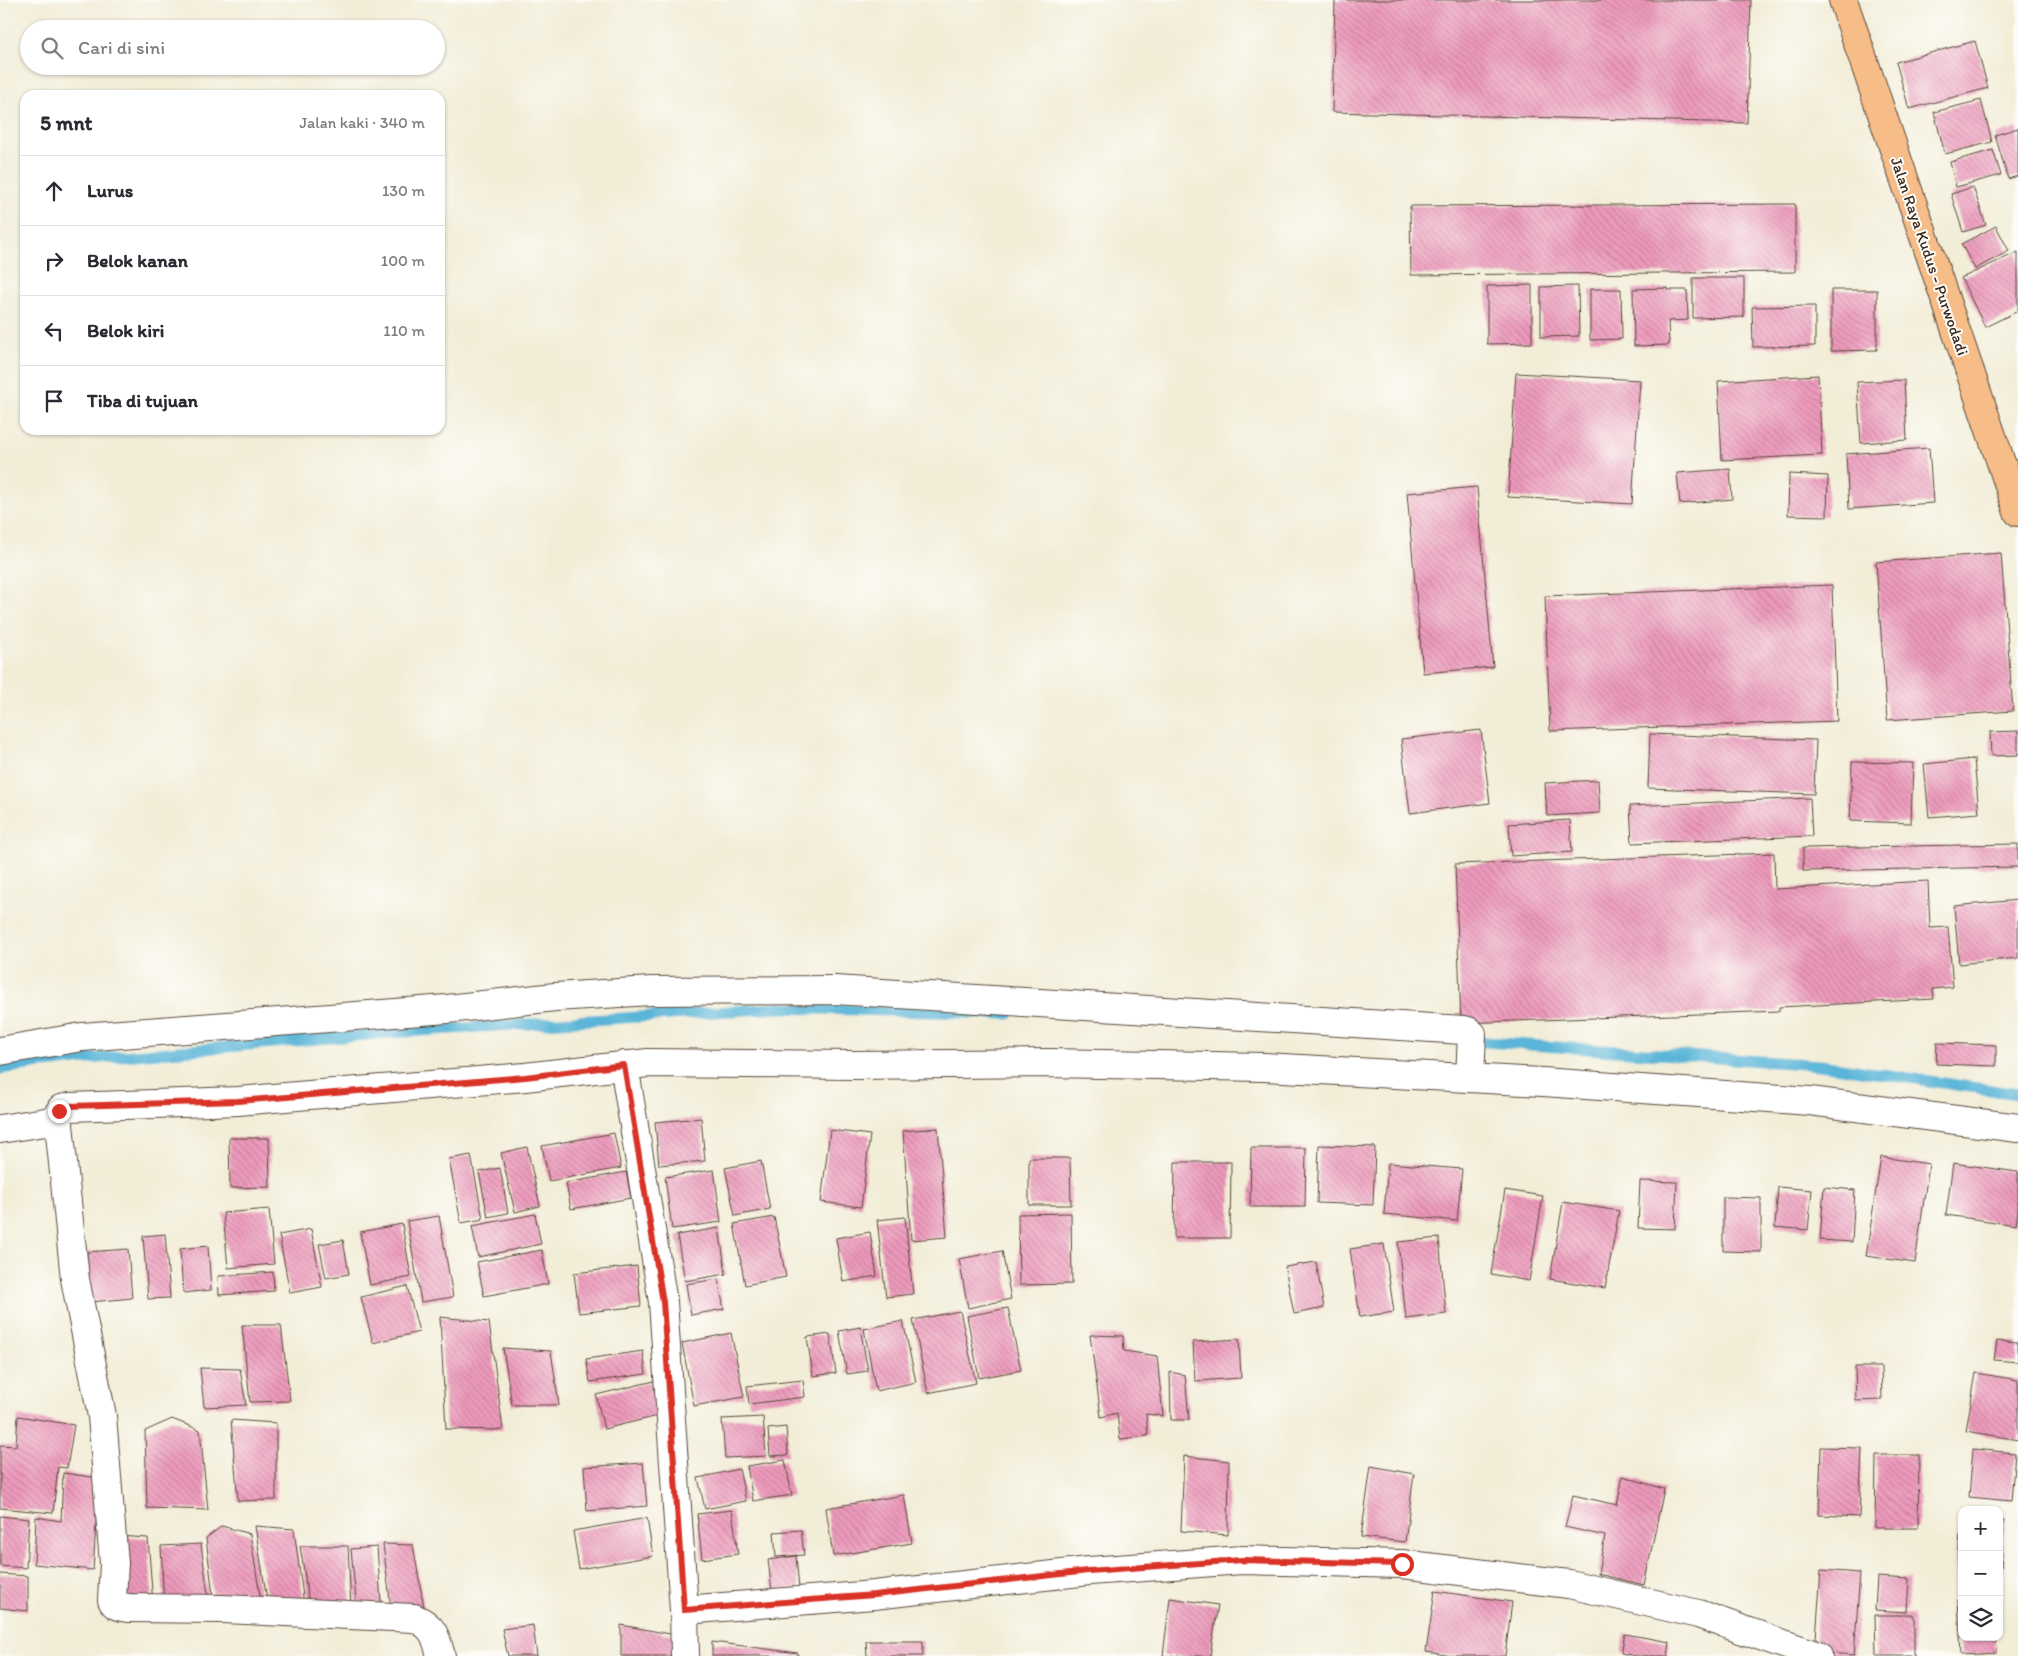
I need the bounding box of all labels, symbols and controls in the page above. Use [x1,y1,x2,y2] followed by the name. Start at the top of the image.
[20,20,445,75] search box
[38,34,66,62] icon: search
[78,36,165,59] text: Cari di sini
[40,110,93,135] text: 5 mnt
[299,113,425,132] text: Jalan kaki · 340 m
[1887,154,1972,358] street label: Jalan Raya Kudus - Purwodadi
[40,177,68,205] icon: ahead
[87,179,133,202] text: Lurus
[382,181,425,200] text: 130 m
[40,247,68,275] icon: right
[87,249,188,272] text: Belok kanan
[381,251,425,270] text: 100 m
[40,317,68,345] icon: left
[87,319,164,342] text: Belok kiri
[383,321,425,340] text: 110 m
[40,387,68,415] icon: arrive
[87,389,198,412] text: Tiba di tujuan
[48,1100,71,1123] route end
[1958,1506,2003,1641] map controls
[1958,1506,2003,1551] button: +
[1958,1551,2003,1596] button: −
[1391,1553,1414,1576] route start
[1958,1596,2003,1641] button: layers

